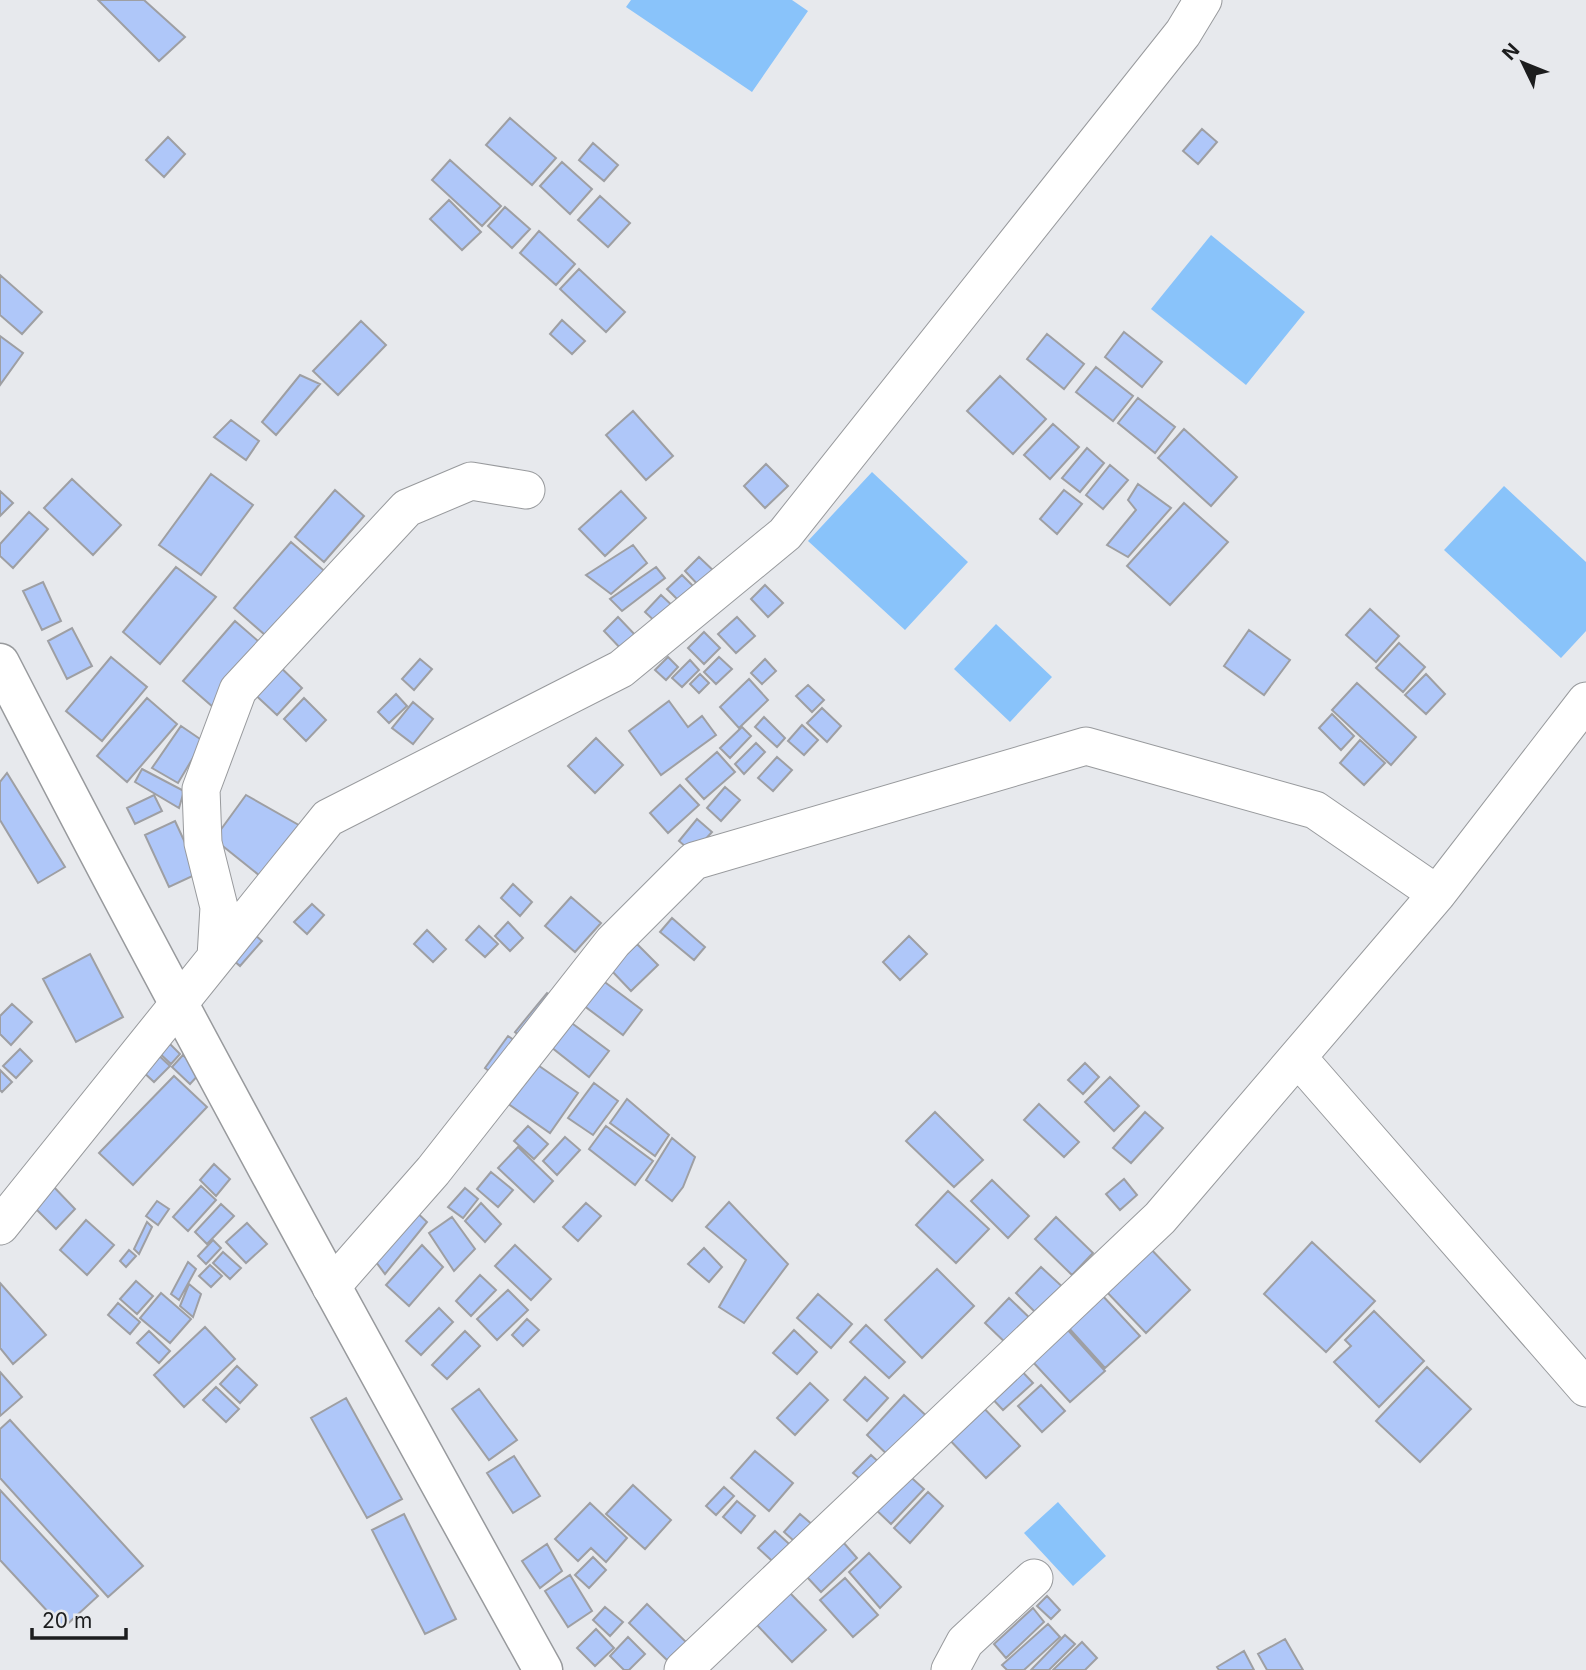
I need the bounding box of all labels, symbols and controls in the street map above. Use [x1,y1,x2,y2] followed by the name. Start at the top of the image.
[1488,28,1558,98] north arrow
[1498,39,1524,65] text: N
[32,1596,126,1640] scale bar
[42,1608,92,1633] text: 20 m

